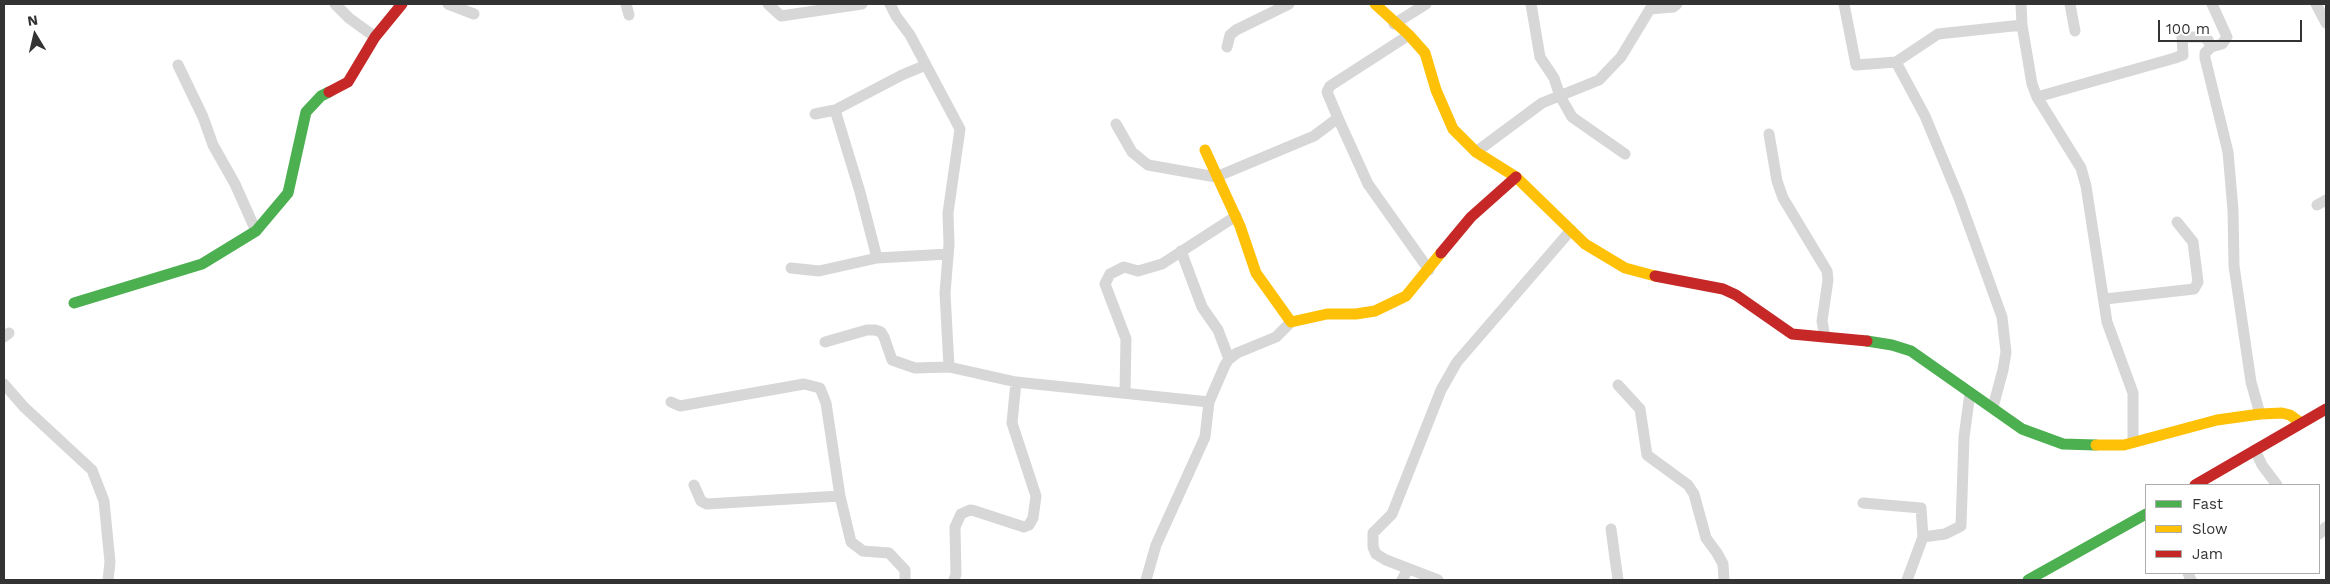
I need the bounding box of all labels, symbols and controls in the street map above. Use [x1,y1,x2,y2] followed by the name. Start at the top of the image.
[10,10,60,60] north arrow
[2160,10,2304,42] scale bar
[26,11,39,29] text: N
[2166,20,2210,38] text: 100 m
[2145,484,2320,574] legend
[2192,495,2223,513] text: Fast
[2192,520,2228,538] text: Slow
[2192,545,2223,563] text: Jam

